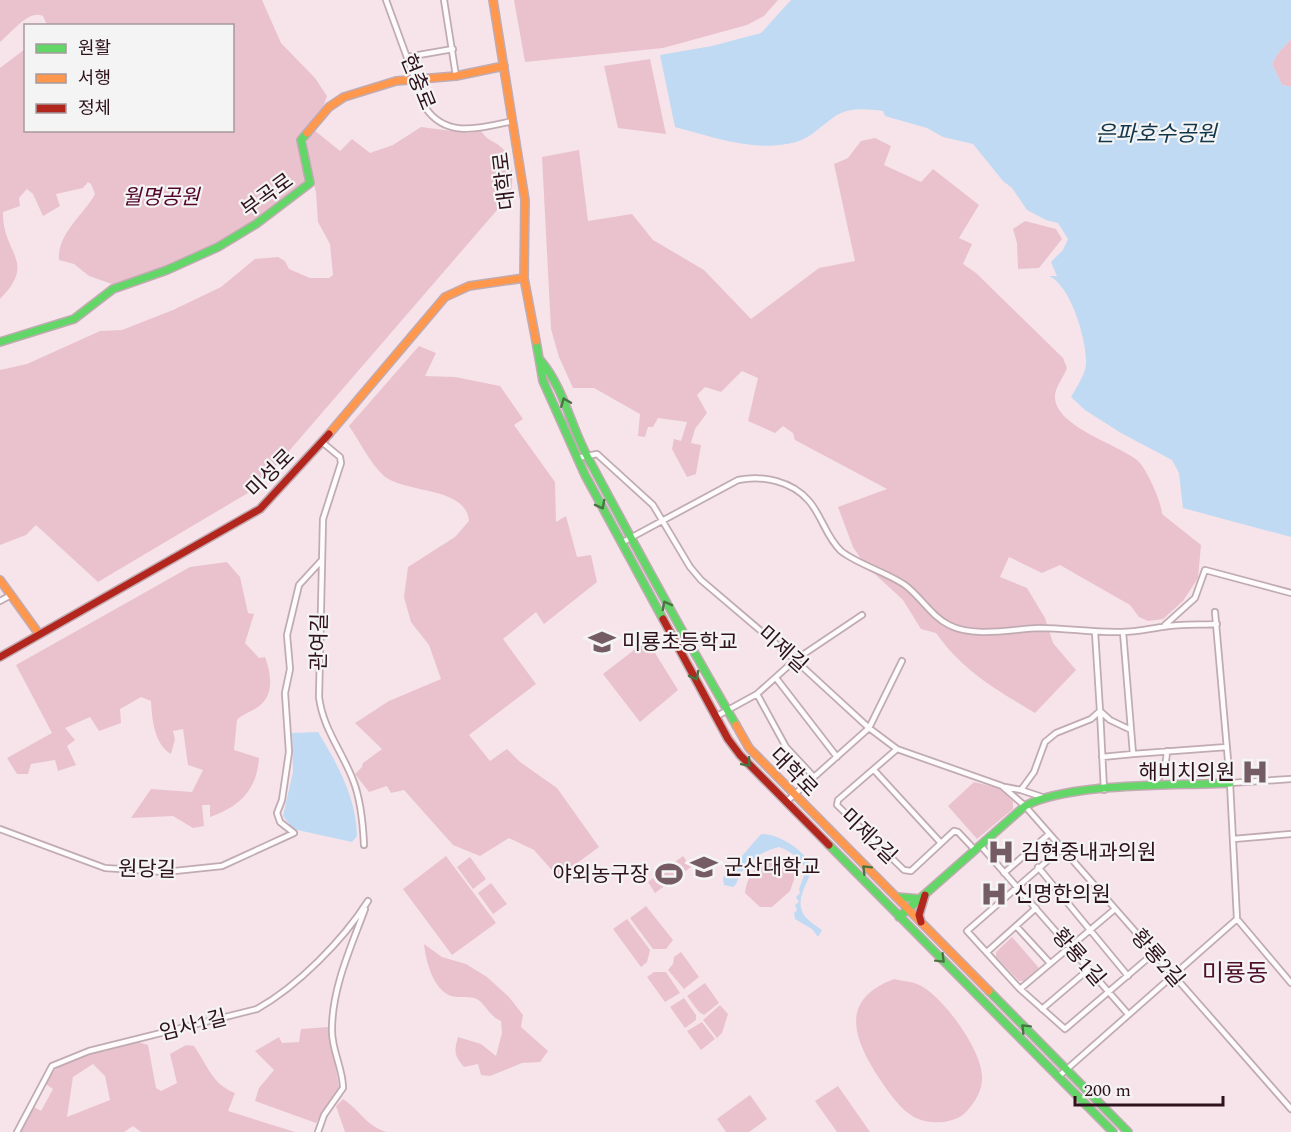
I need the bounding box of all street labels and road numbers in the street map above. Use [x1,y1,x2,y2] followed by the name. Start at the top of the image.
[391,50,443,115] street label: 현충로
[486,150,524,212] street label: 대학로
[235,166,300,226] street label: 부곡로
[239,442,303,506] street label: 미성로
[303,613,337,671] street label: 관여길
[750,618,815,681] street label: 미제길
[762,741,825,805] street label: 대학로
[833,801,904,872] street label: 미제2길
[118,853,176,887] street label: 원당길
[1044,921,1113,994] street label: 황룡1길
[1123,922,1192,995] street label: 황룡2길
[156,1002,230,1050] street label: 임사1길

